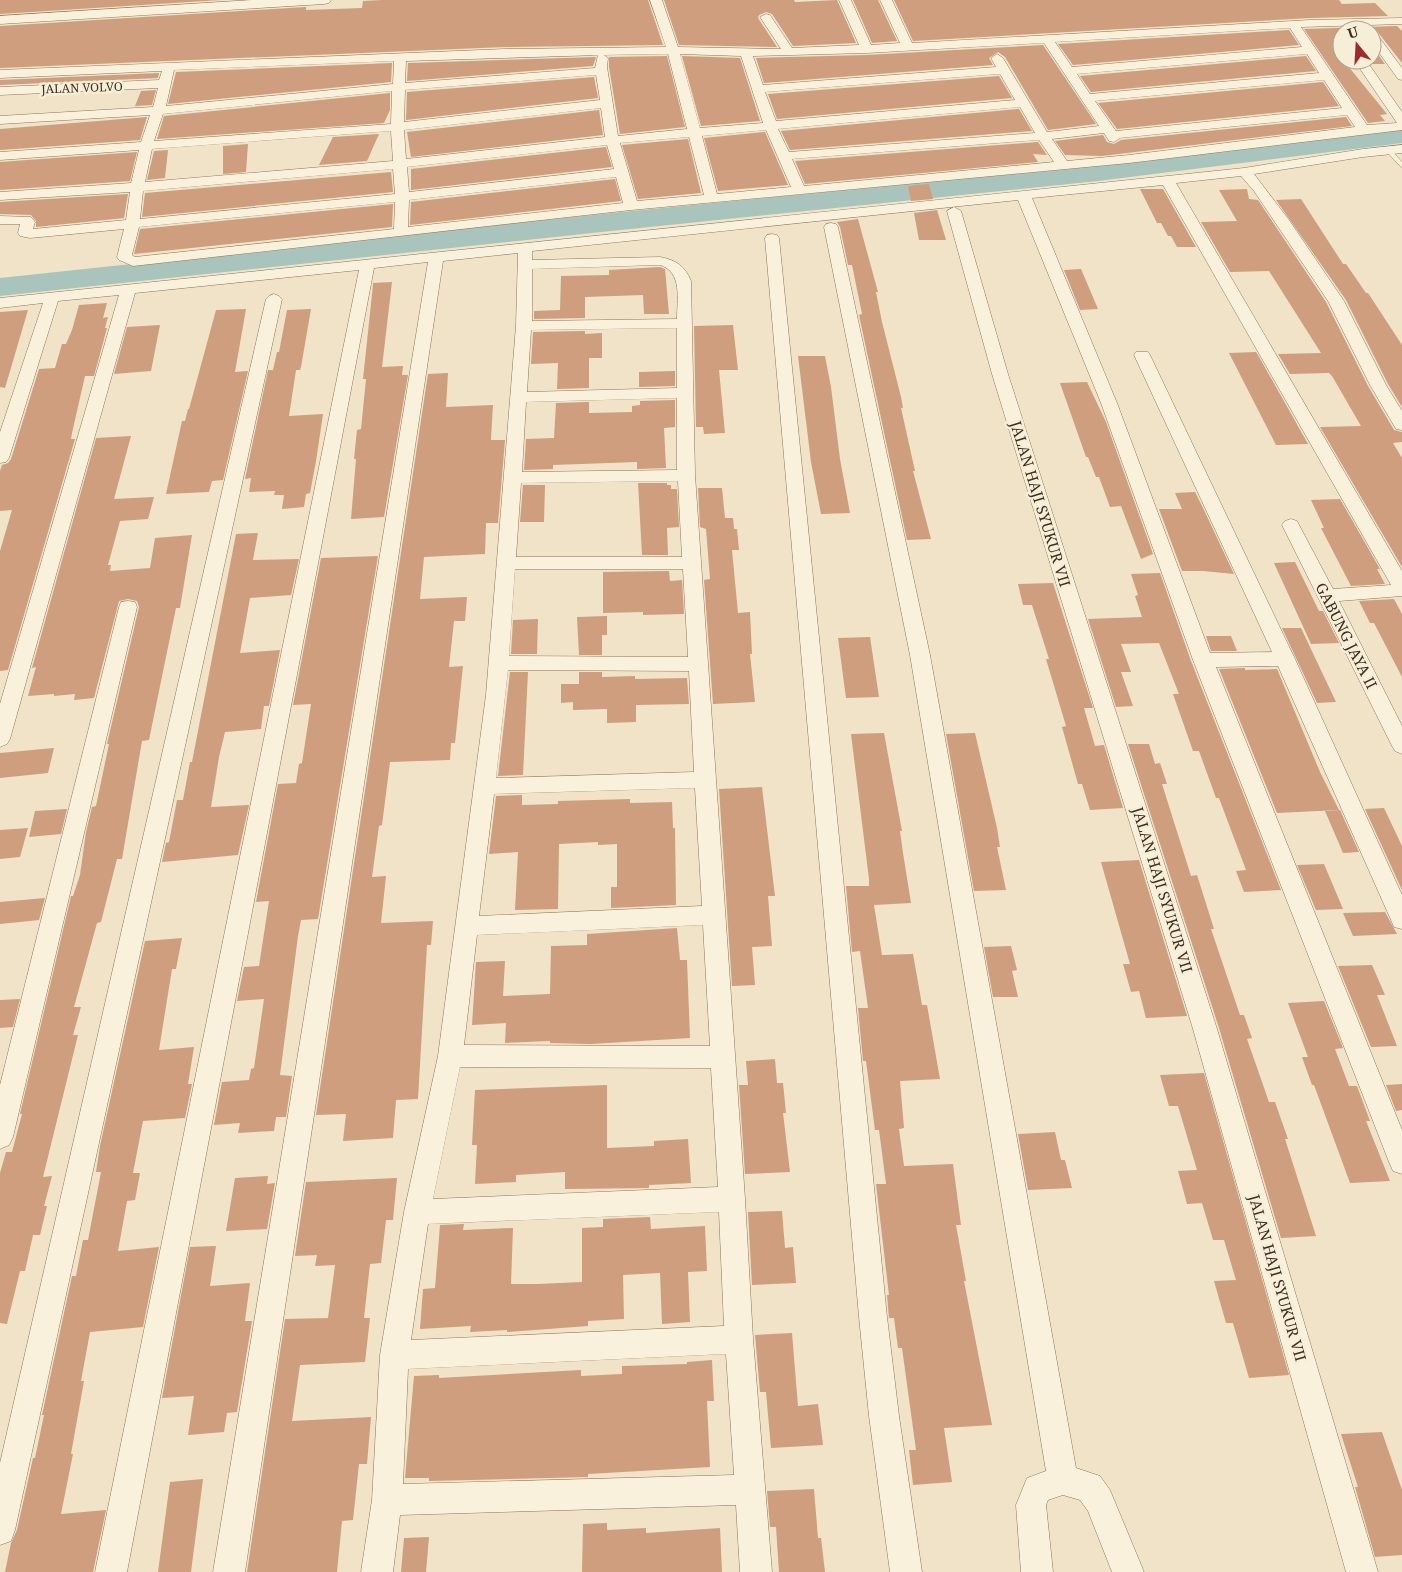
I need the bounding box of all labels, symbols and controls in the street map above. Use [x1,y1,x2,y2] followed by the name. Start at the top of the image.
[1332,20,1382,70] north arrow
[1345,21,1361,43] text: U
[40,78,123,97] street label: JALAN VOLVO
[1006,417,1076,589] street label: JALAN HAJI SYUKUR VII
[1312,579,1382,692] street label: GABUNG JAYA II
[1128,803,1198,975] street label: JALAN HAJI SYUKUR VII
[1244,1191,1311,1363] street label: JALAN HAJI SYUKUR VII

